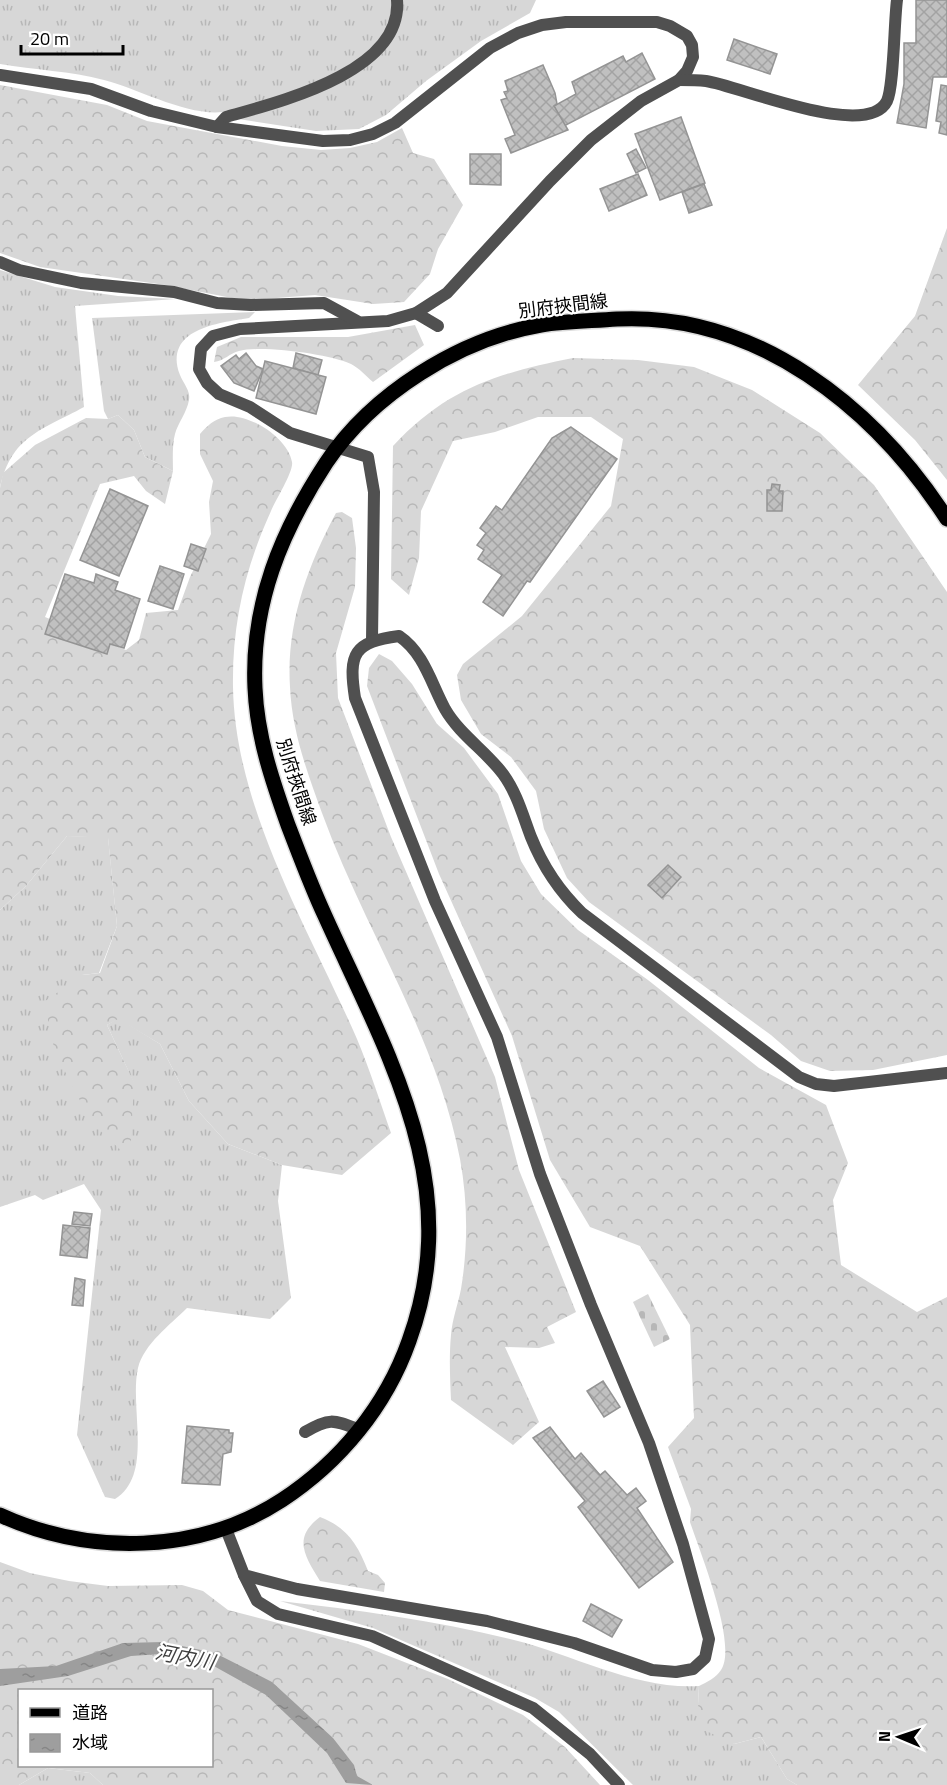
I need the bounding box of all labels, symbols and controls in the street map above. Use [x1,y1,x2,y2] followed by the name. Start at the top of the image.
[21,18,123,56] scale bar
[30,25,69,52] text: 20 m
[517,287,609,324] street label: 別府挾間線
[270,735,323,829] street label: 別府挾間線
[153,1636,219,1678] water label: 河内川
[18,1689,213,1767] legend
[72,1699,108,1726] text: 道路
[869,1707,929,1767] north arrow
[72,1729,108,1756] text: 水域
[872,1731,896,1742] text: N

